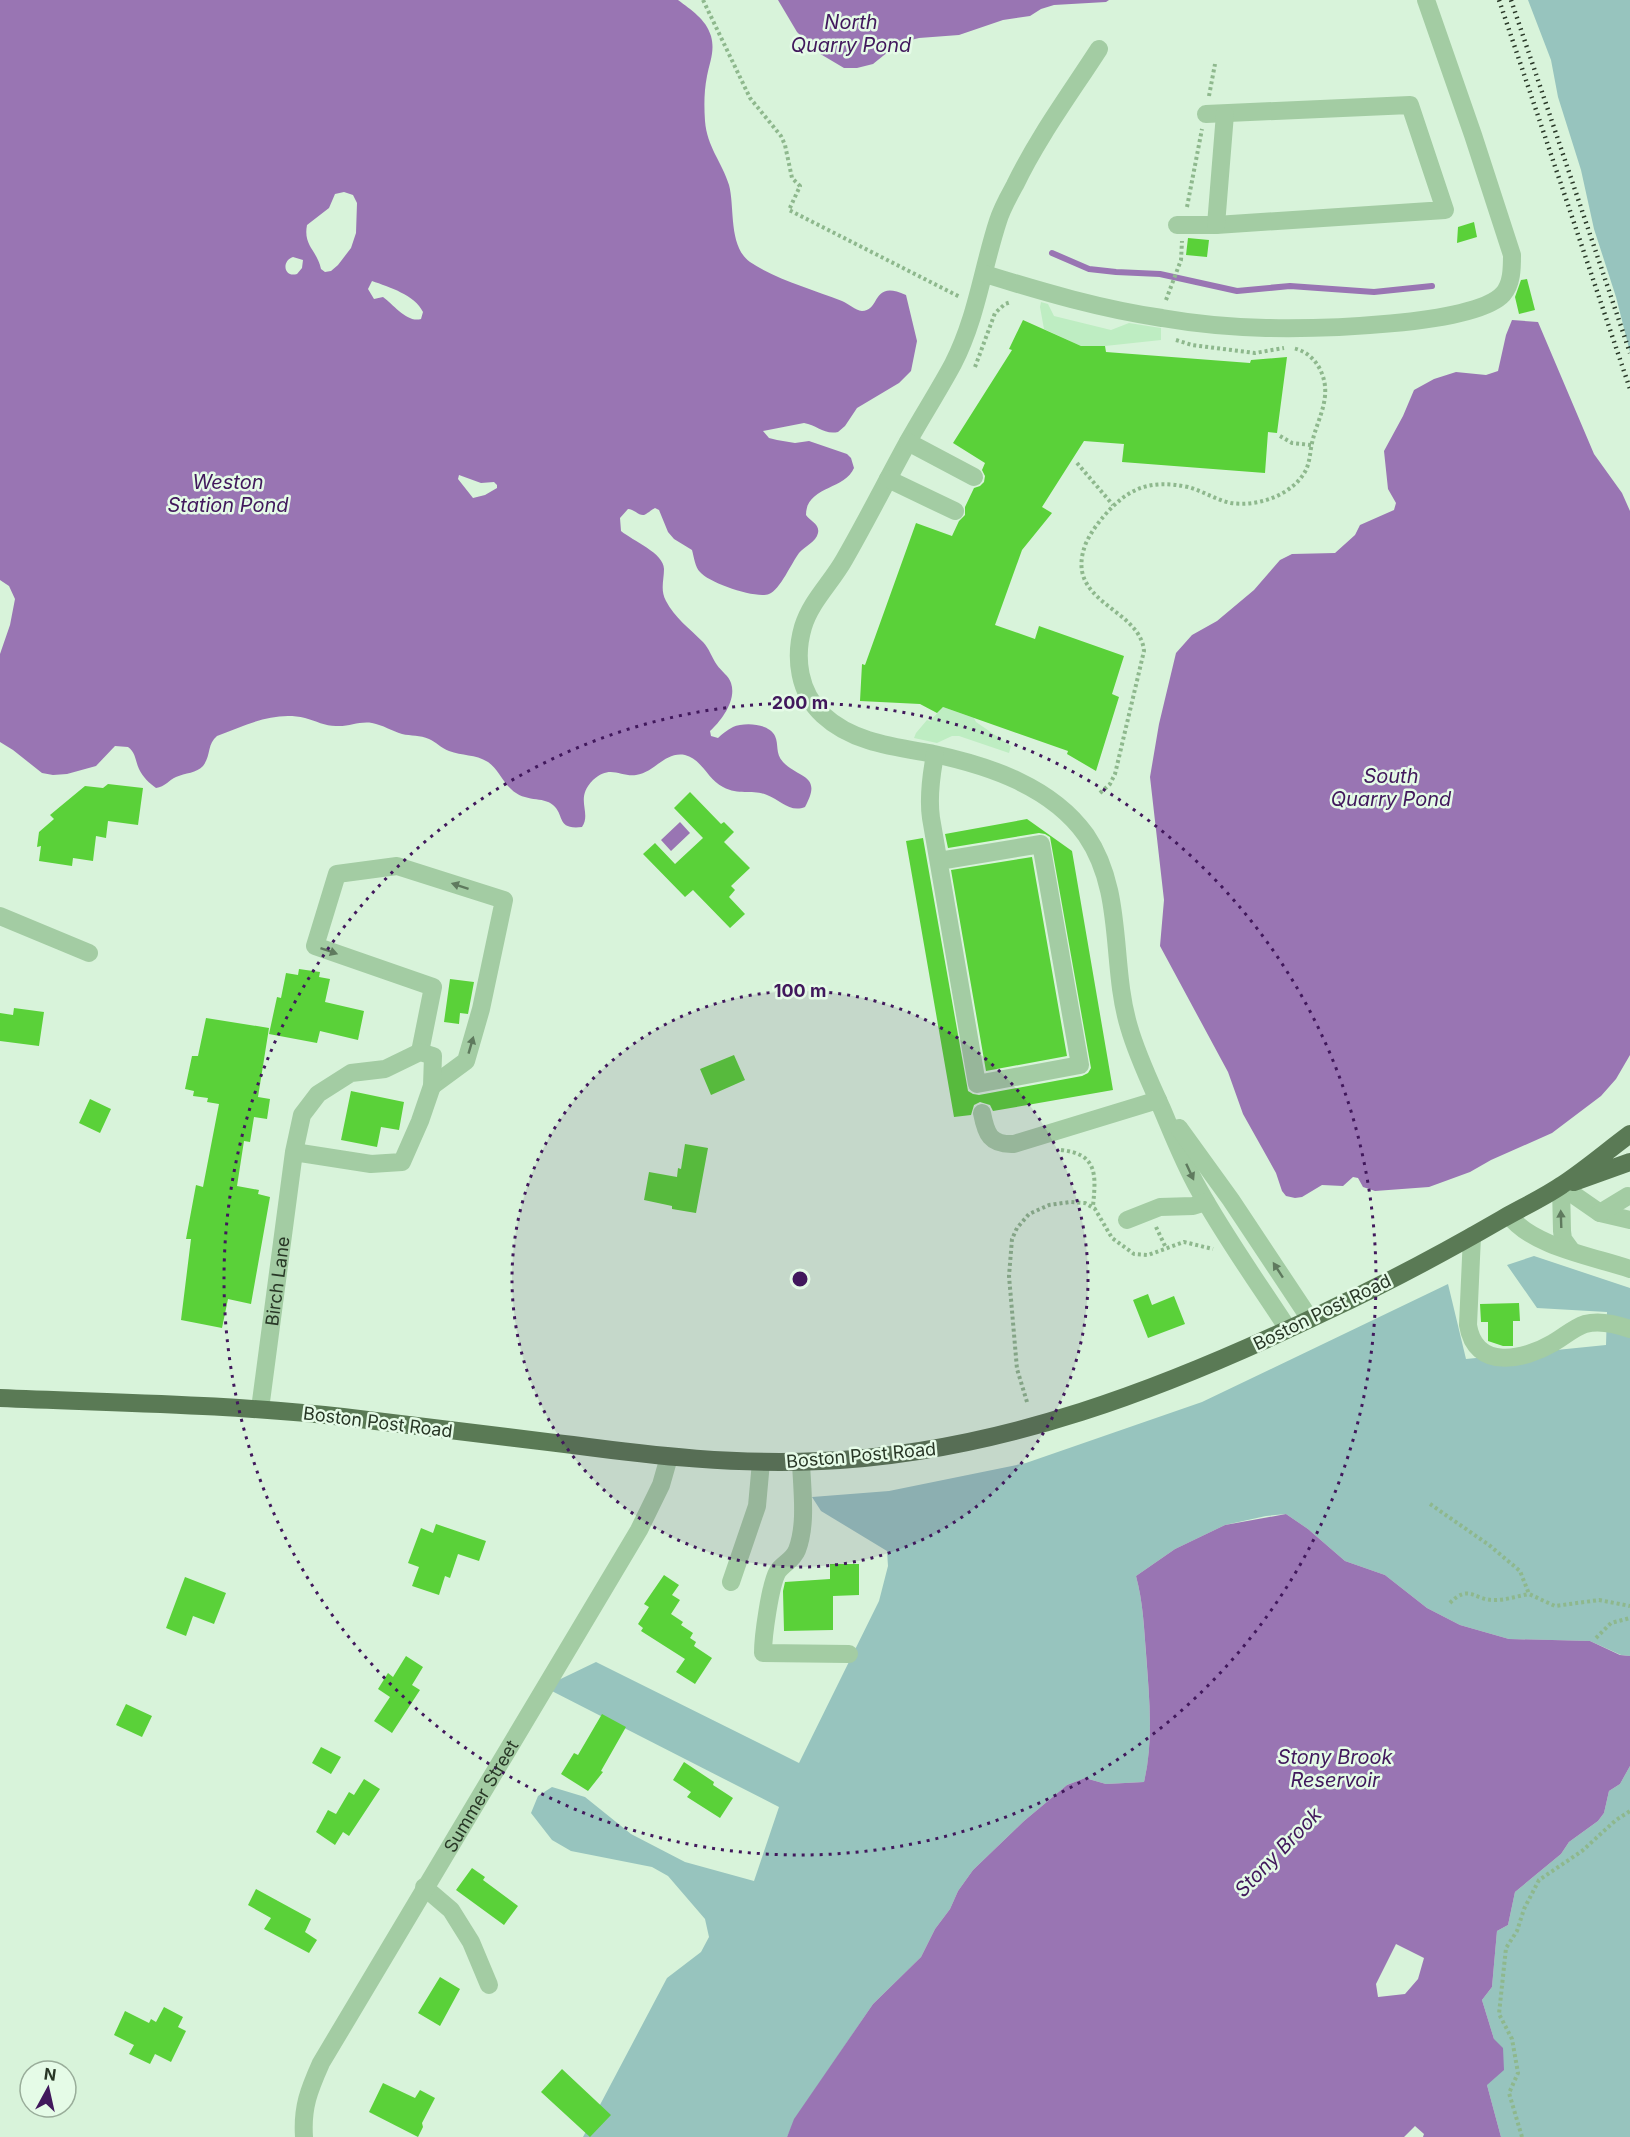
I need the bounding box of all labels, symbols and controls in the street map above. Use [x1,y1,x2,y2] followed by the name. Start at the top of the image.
[791,10,912,57] water label: North Quarry Pond
[167,470,289,517] water label: Weston Station Pond
[772,692,828,713] text: 200 m
[1331,764,1452,811] water label: South Quarry Pond
[451,881,469,890] one-way arrow
[320,946,338,956] one-way arrow
[774,980,826,1001] text: 100 m
[467,1036,476,1054] one-way arrow
[1186,1163,1196,1181] one-way arrow
[1556,1210,1566,1229] one-way arrow
[261,1235,293,1327] street label: Birch Lane
[1272,1263,1284,1279] one-way arrow
[790,1269,810,1289] centre of rings
[1250,1270,1394,1354] street label: Boston Post Road
[302,1402,454,1442] street label: Boston Post Road
[785,1438,937,1472] street label: Boston Post Road
[439,1736,522,1856] street label: Summer Street
[1278,1745,1393,1792] water label: Stony Brook Reservoir
[1229,1802,1327,1902] water label: Stony Brook
[18,2059,78,2119] north arrow
[43,2063,58,2085] text: N

